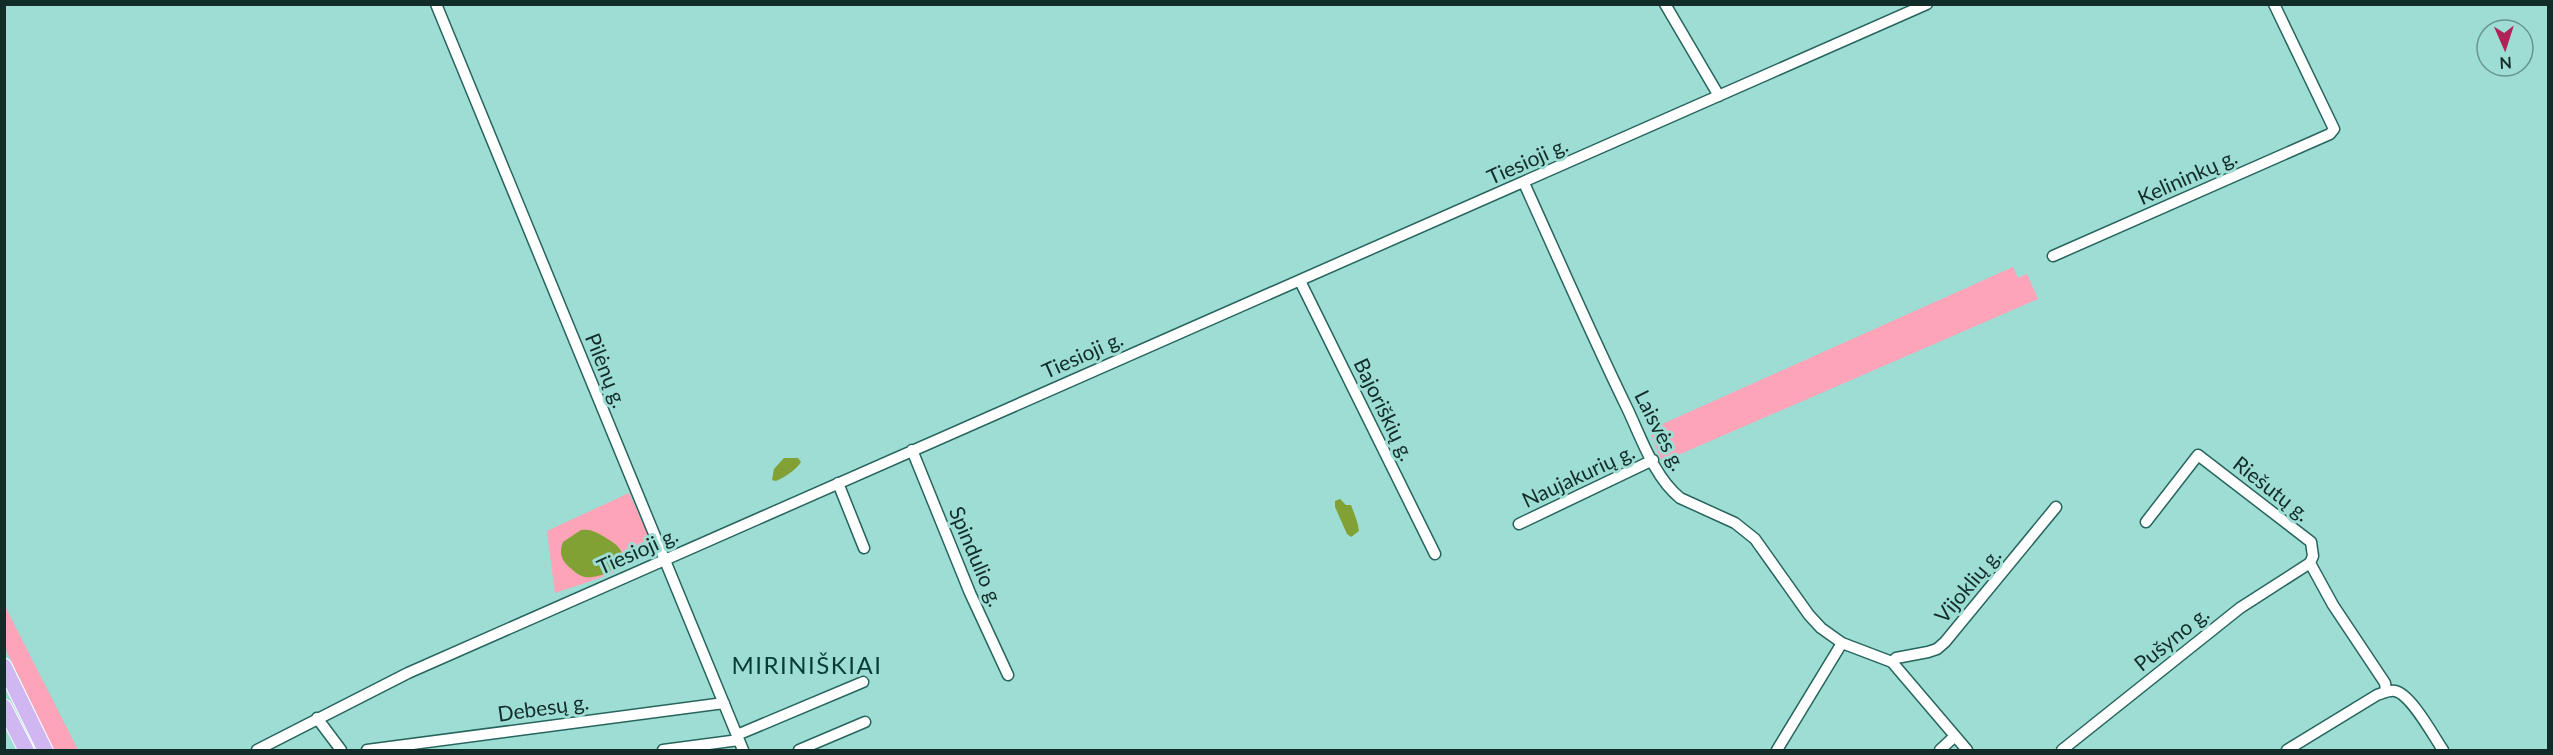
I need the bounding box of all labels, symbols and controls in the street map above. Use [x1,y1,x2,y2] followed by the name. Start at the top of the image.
[2475,18,2535,78] north arrow
[2499,54,2512,73] text: N
[1483,131,1571,189] street label: Tiesioji g.
[2133,143,2241,209] street label: Kelininkų g.
[1038,325,1126,383] street label: Tiesioji g.
[581,329,633,411] street label: Pilėnų g.
[1349,354,1421,464] street label: Bajoriškių g.
[1630,385,1692,475] street label: Laisvės g.
[1518,438,1638,512] street label: Naujakurių g.
[2229,450,2315,526] street label: Riešutų g.
[945,502,1009,610] street label: Spindulio g.
[593,521,681,579] street label: Tiesioji g.
[1929,543,2005,627] street label: Vijoklių g.
[2129,600,2213,676] street label: Pušyno g.
[732,650,882,679] district label: MIRINIŠKIAI
[496,688,590,726] street label: Debesų g.

